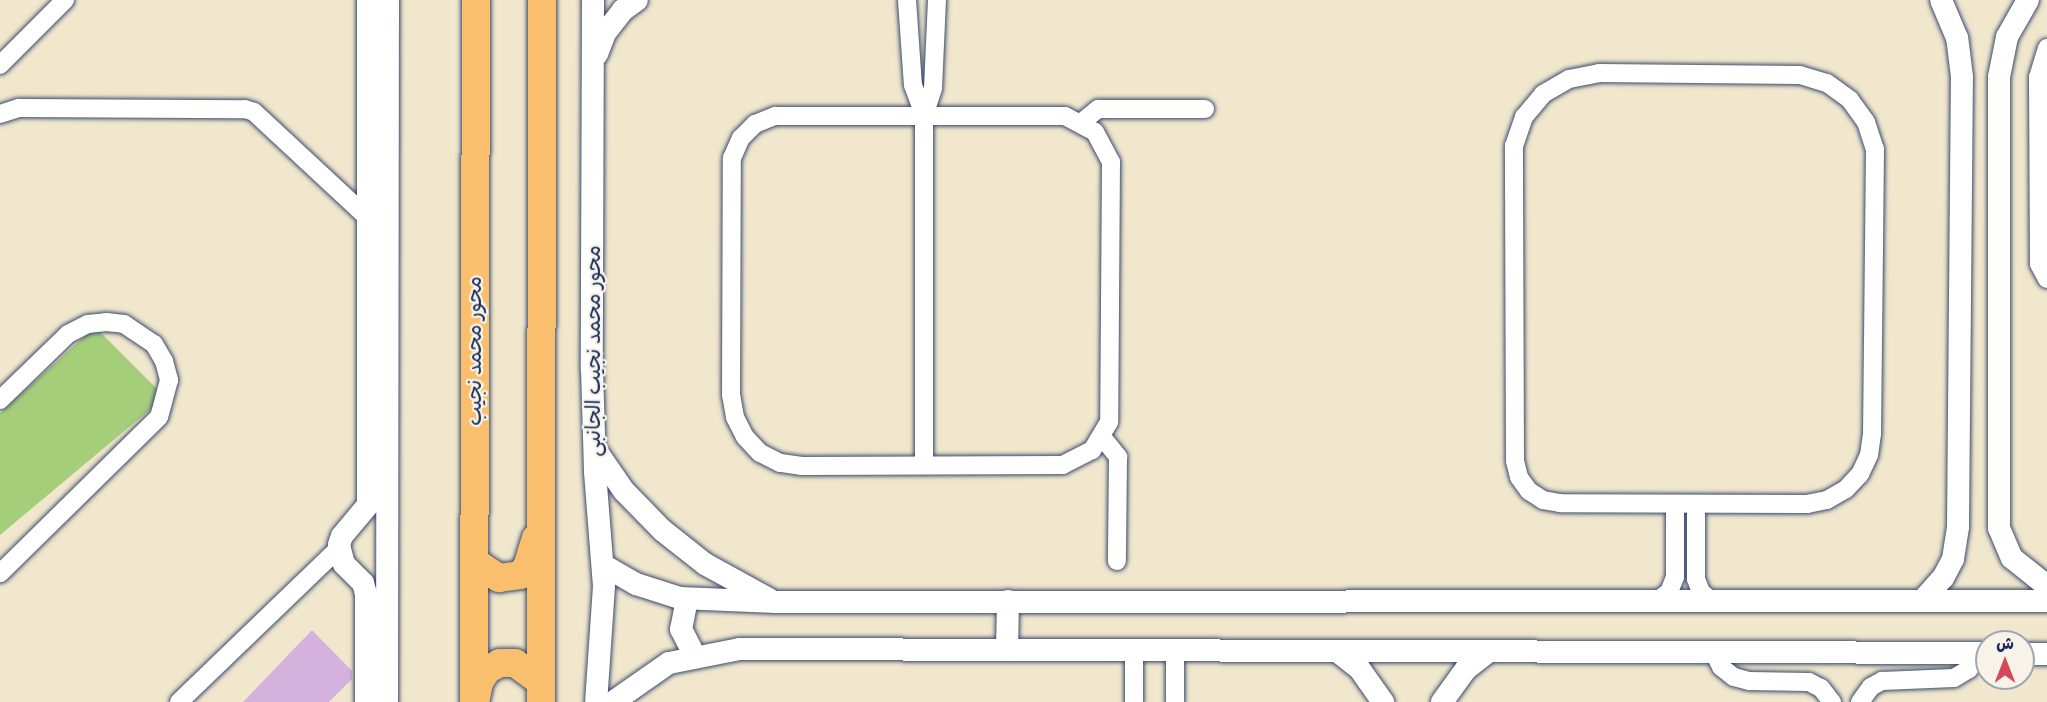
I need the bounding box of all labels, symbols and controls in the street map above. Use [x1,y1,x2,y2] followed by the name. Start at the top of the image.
[581,245,607,457] street label: محور محمد نجيب الجانبى
[462,276,488,426] street label: محور محمد نجيب
[1975,630,2035,690] north arrow
[1996,634,2014,654] text: ش

